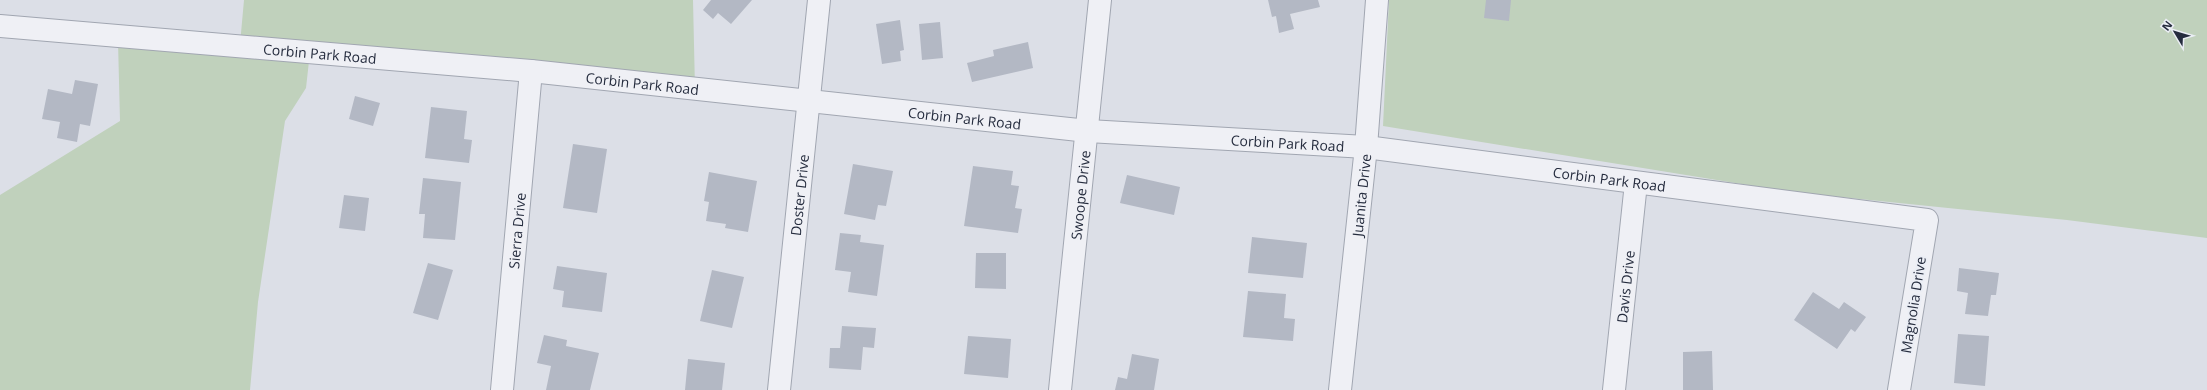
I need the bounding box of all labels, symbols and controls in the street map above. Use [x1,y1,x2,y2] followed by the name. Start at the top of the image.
[2155,12,2195,52] north arrow
[2158,17,2175,34] text: N
[262,39,377,67] street label: Corbin Park Road
[585,67,700,99] street label: Corbin Park Road
[907,102,1022,133] street label: Corbin Park Road
[1230,130,1345,155] street label: Corbin Park Road
[1066,149,1094,241] street label: Swoope Drive
[785,153,813,237] street label: Doster Drive
[1347,153,1375,239] street label: Juanita Drive
[1552,162,1667,195] street label: Corbin Park Road
[504,192,529,270] street label: Sierra Drive
[1612,249,1638,324] street label: Davis Drive
[1896,255,1930,355] street label: Magnolia Drive

